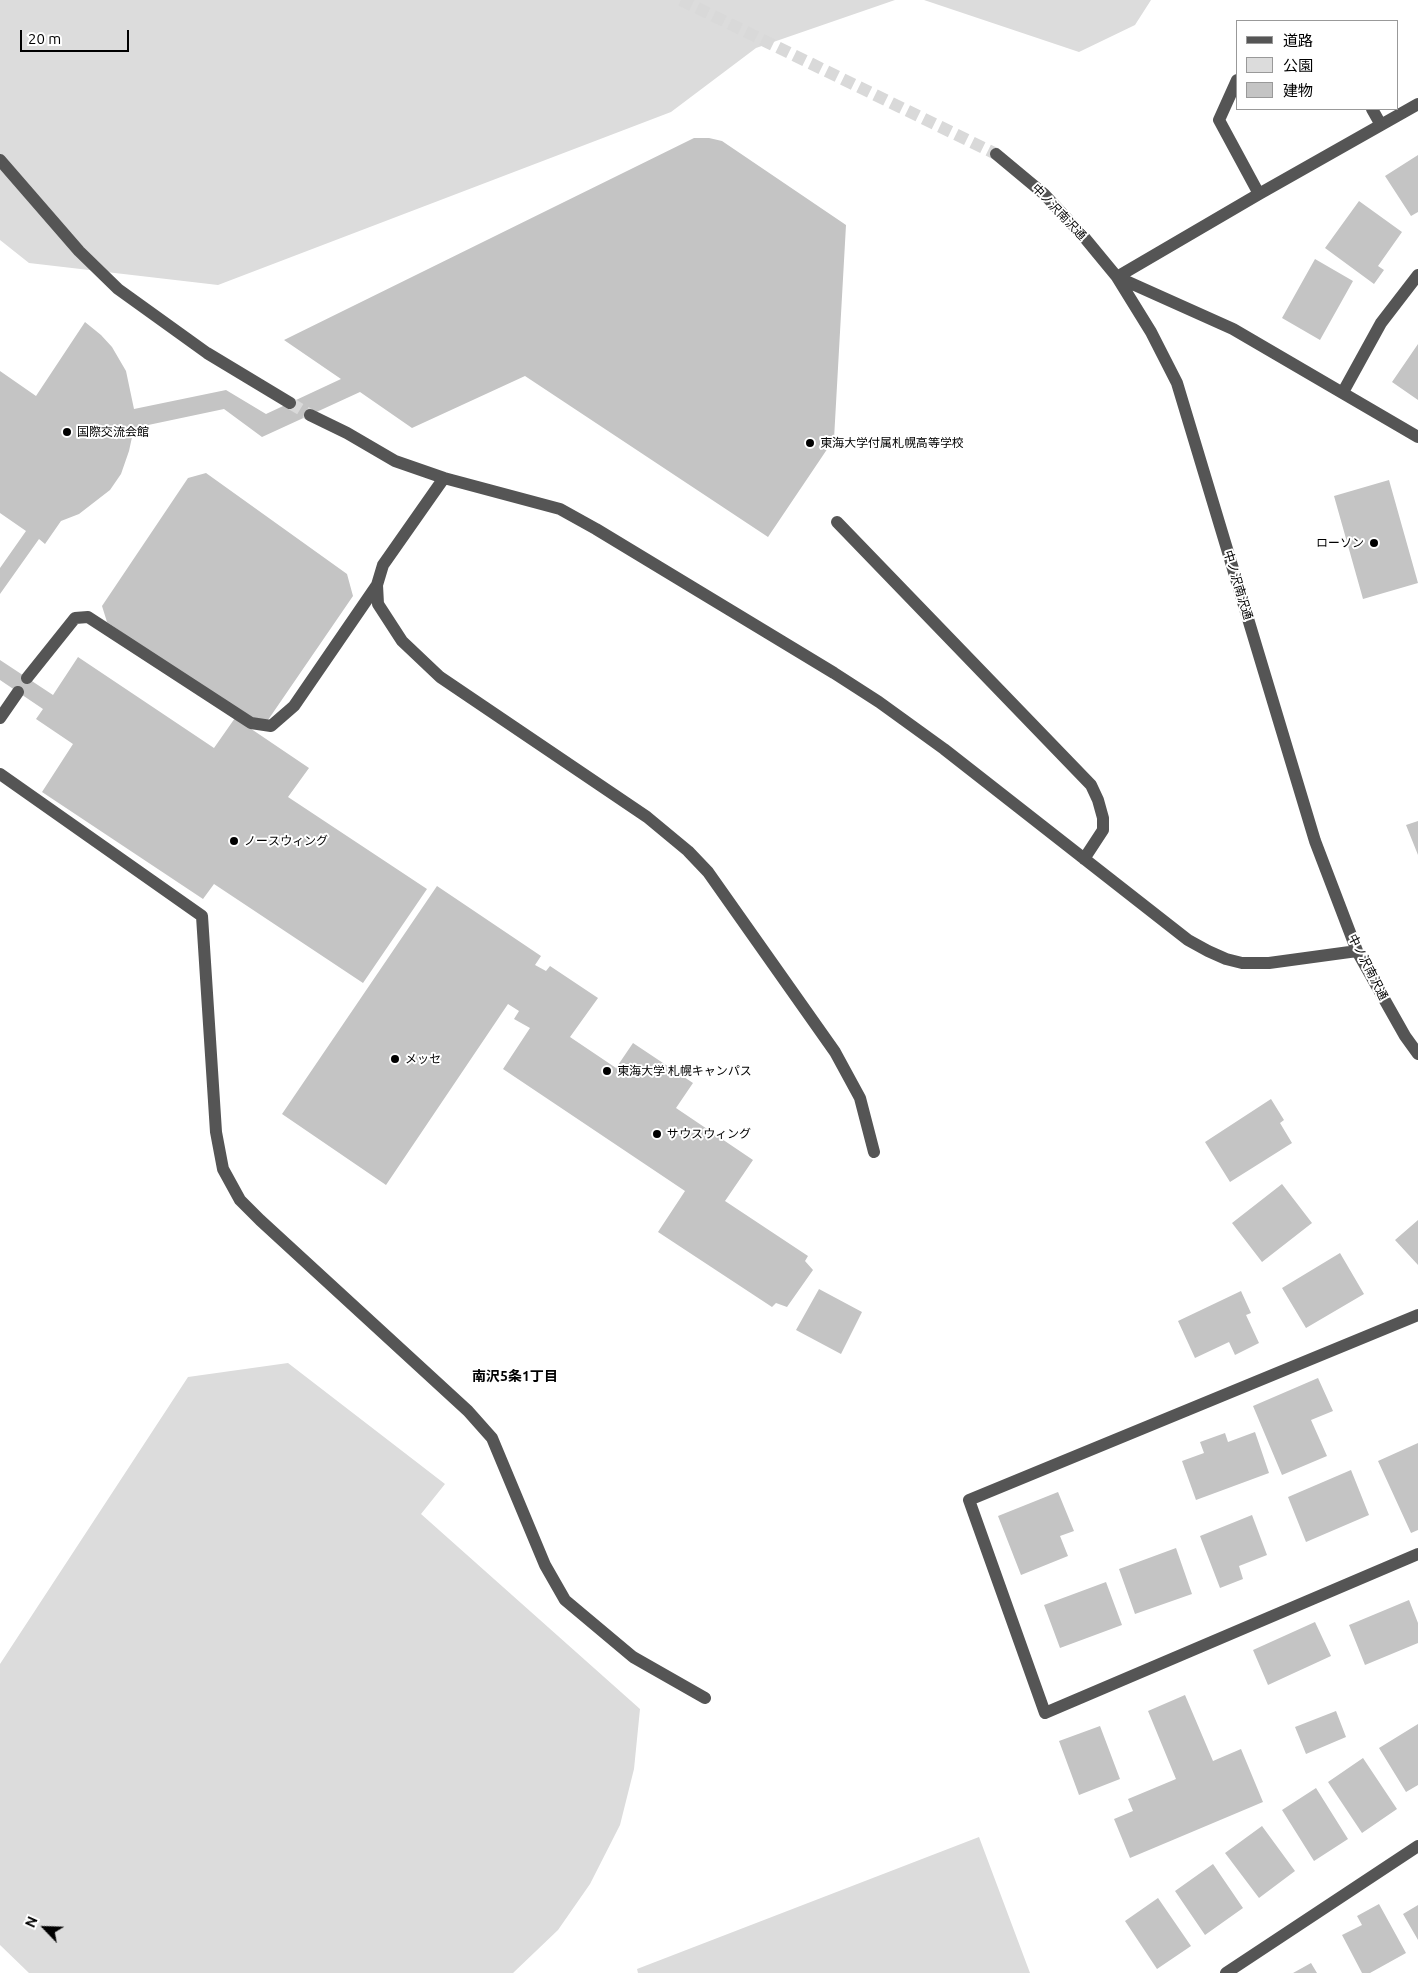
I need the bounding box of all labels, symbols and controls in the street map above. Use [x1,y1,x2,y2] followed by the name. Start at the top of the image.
[22,20,131,52] scale bar
[1236,20,1398,110] legend
[28,30,61,47] text: 20 m
[1283,32,1313,49] text: 道路
[1283,57,1313,74] text: 公園
[1283,82,1313,99] text: 建物
[1029,181,1089,243] street label: 中ノ沢南沢通
[77,425,149,439] place label: 国際交流会館
[61,426,73,438] marker: 国際交流会館
[820,436,964,450] place label: 東海大学付属札幌高等学校
[804,437,816,449] marker: 東海大学付属札幌高等学校
[1316,536,1364,550] place label: ローソン
[1368,537,1380,549] marker: ローソン
[1221,548,1255,622] street label: 中ノ沢南沢通
[244,834,328,848] place label: ノースウィング
[228,835,240,847] marker: ノースウィング
[1345,932,1391,1002] street label: 中ノ沢南沢通
[405,1052,441,1066] place label: メッセ
[389,1053,401,1065] marker: メッセ
[617,1064,752,1078] place label: 東海大学 札幌キャンパス
[601,1065,613,1077] marker: 東海大学 札幌キャンパス
[667,1127,751,1141] place label: サウスウィング
[651,1128,663,1140] marker: サウスウィング
[472,1368,558,1384] district label: 南沢5条1丁目
[20,1903,70,1953] north arrow
[22,1914,41,1930] text: N

